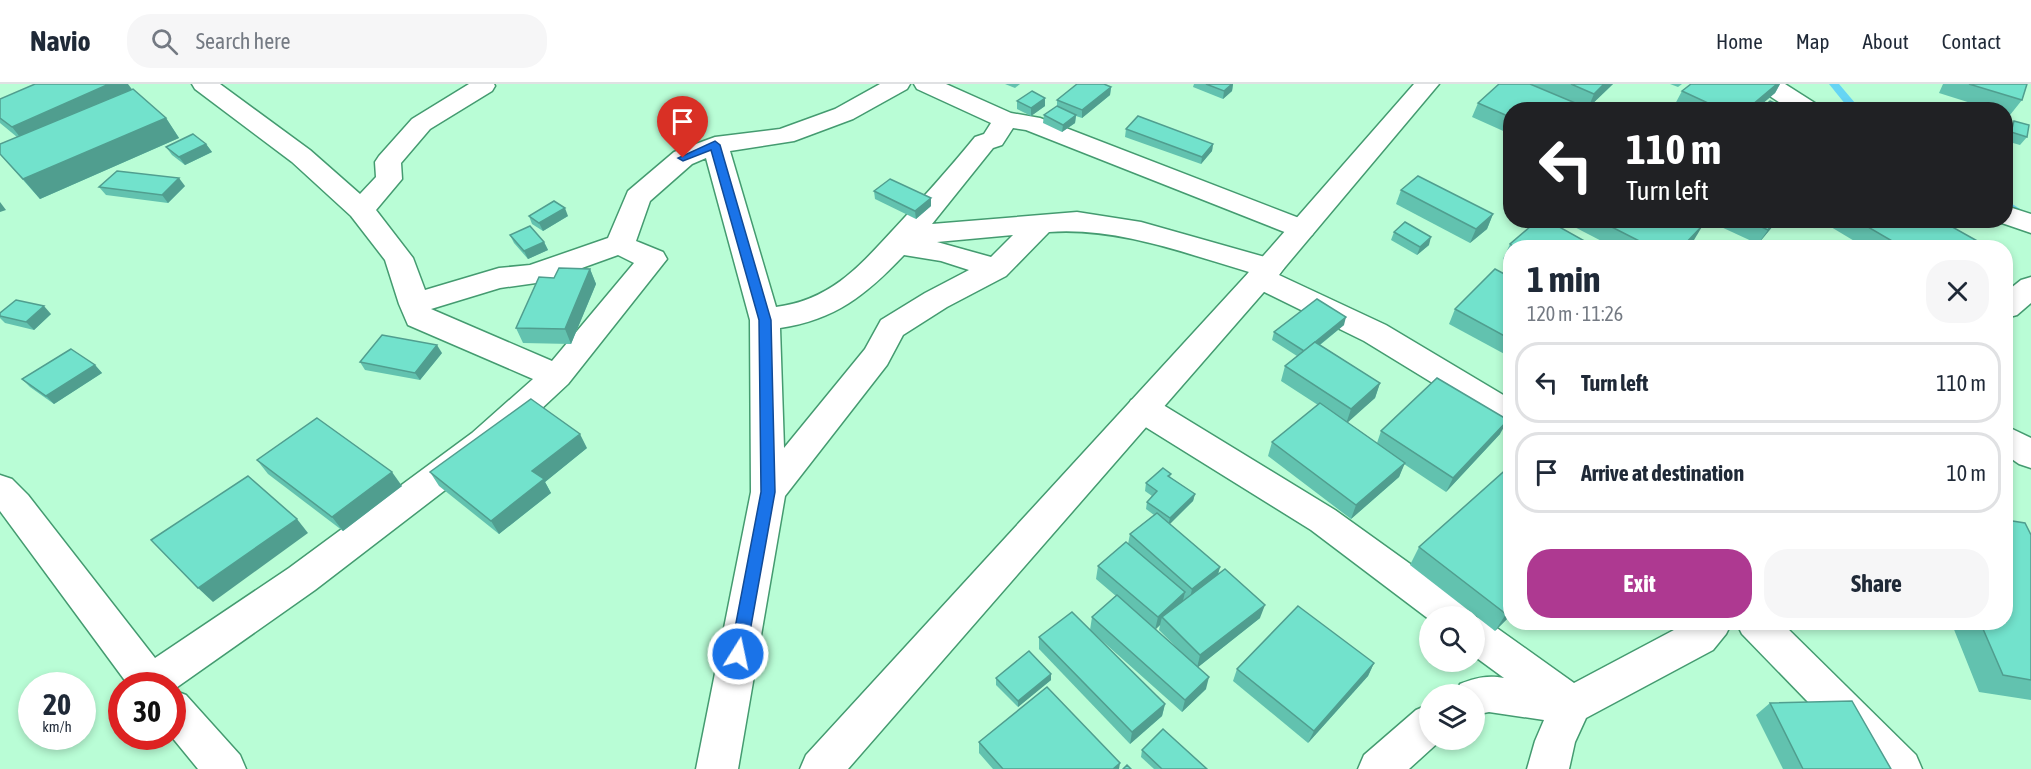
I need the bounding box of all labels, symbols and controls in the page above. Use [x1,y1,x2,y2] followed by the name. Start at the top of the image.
[127,14,547,68] search box
[30,25,91,57] text: Navio
[148,25,181,58] icon: search
[196,28,291,54] text: Search here
[1716,29,1763,53] text: Home
[1796,29,1830,53] text: Map
[1863,29,1909,53] text: About
[1942,29,2001,53] text: Contact
[657,96,708,158] pin
[666,105,699,138] icon: arrive
[1626,125,1721,173] text: 110 m
[1527,126,1605,204] icon: left
[1626,175,1709,206] text: Turn left
[1527,258,1601,300] text: 1 min
[1926,260,1989,323] button: close
[1527,302,1623,325] text: 120 m · 11:26
[1530,366,1563,399] icon: left
[1581,370,1648,396] text: Turn left
[1936,370,1986,396] text: 110 m
[1530,456,1563,489] icon: arrive
[1581,460,1744,486] text: Arrive at destination
[1946,460,1986,486] text: 10 m
[1527,549,1752,618] button: Exit
[1764,549,1989,618] button: Share
[1419,606,1485,750] map controls
[1419,606,1485,672] button: search
[706,622,770,686] position arrow
[108,672,186,750] speed limit sign: 30
[1419,684,1485,750] button: layers
[43,687,71,721] text: 20
[42,718,72,735] text: km/h

